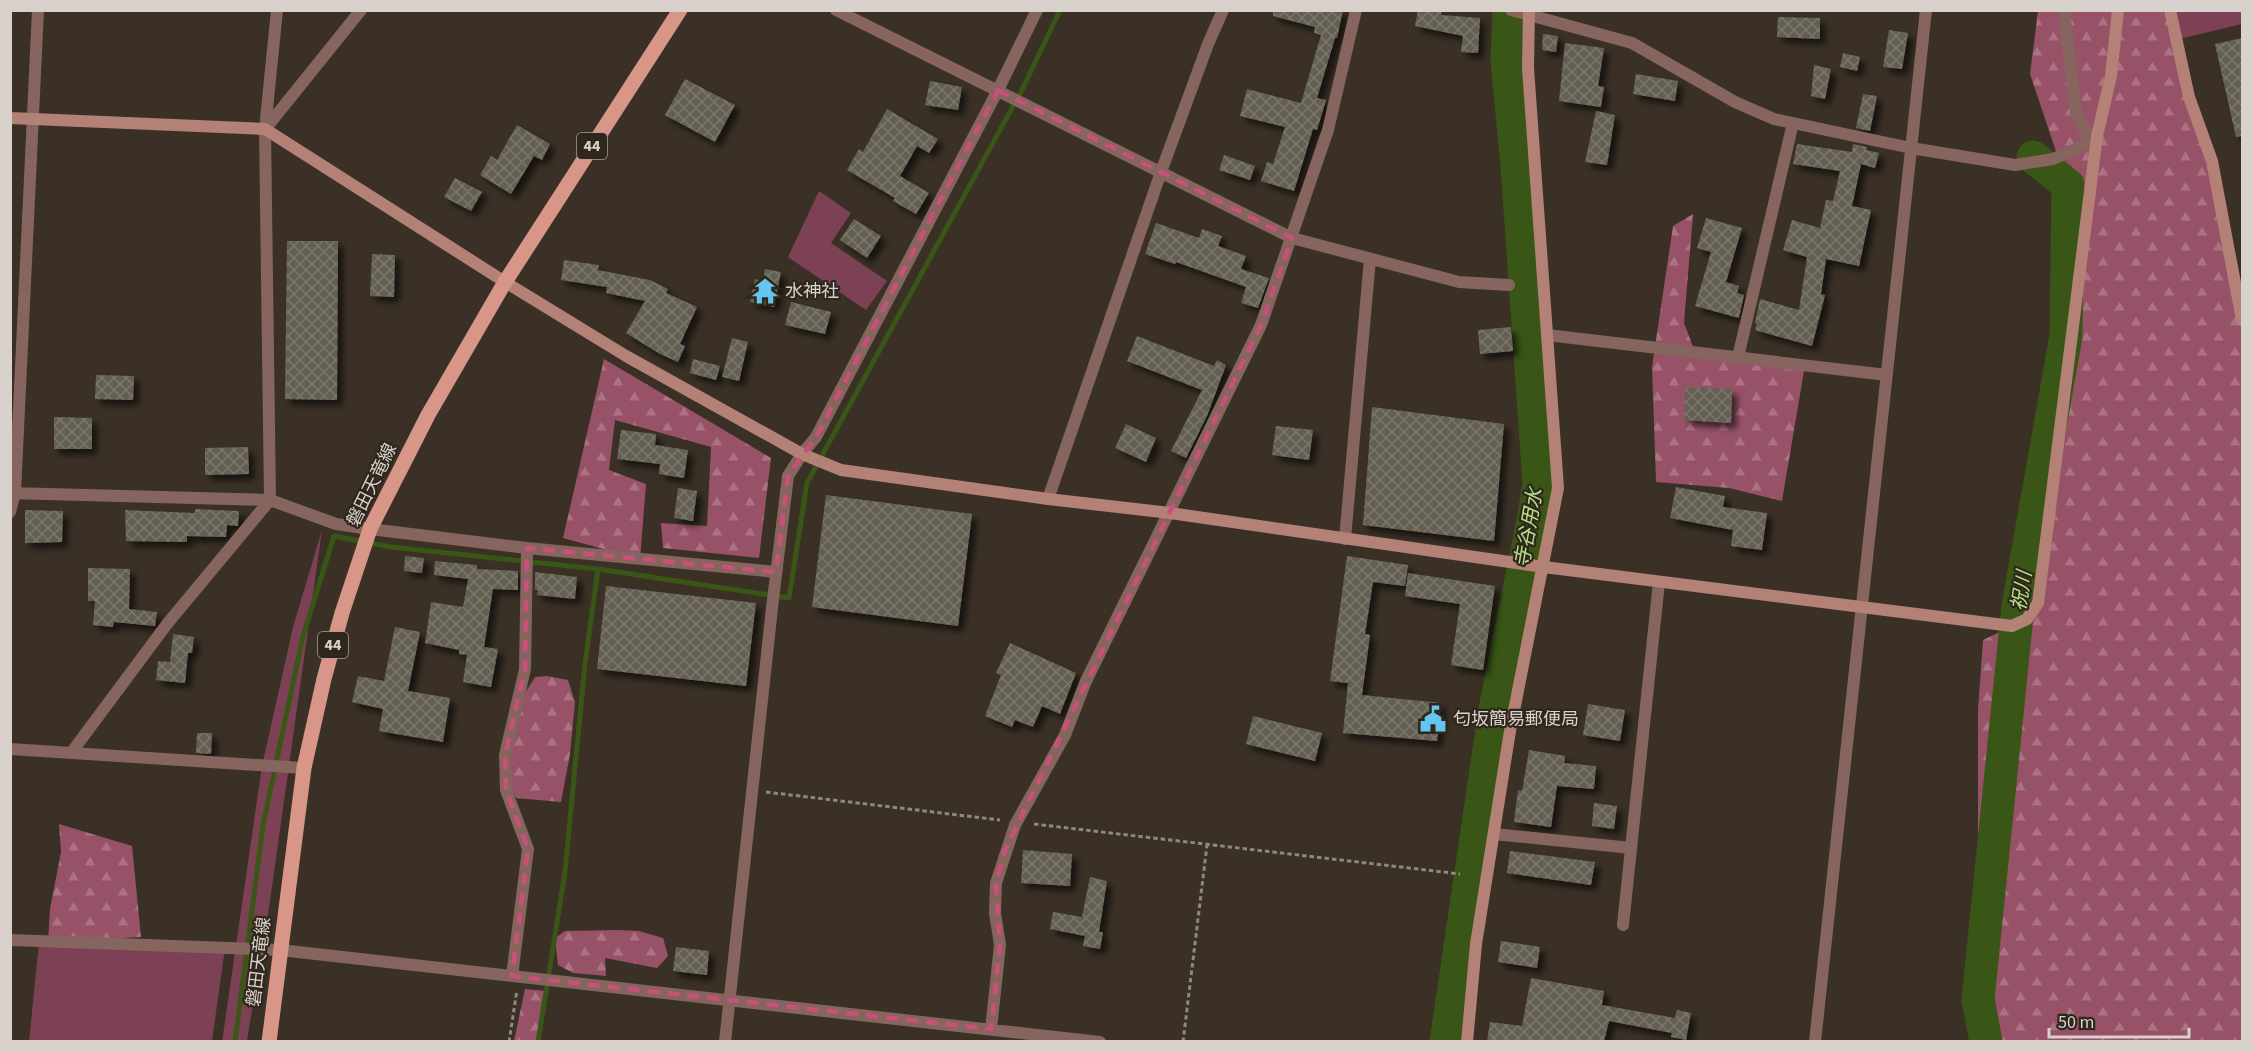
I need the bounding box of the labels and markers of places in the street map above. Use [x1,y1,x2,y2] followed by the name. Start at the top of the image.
[750,276,780,306] temple icon: 水神社
[785,279,839,304] place label: 水神社
[1418,704,1448,734] public building icon: 匂坂簡易郵便局
[1453,707,1579,732] place label: 匂坂簡易郵便局

